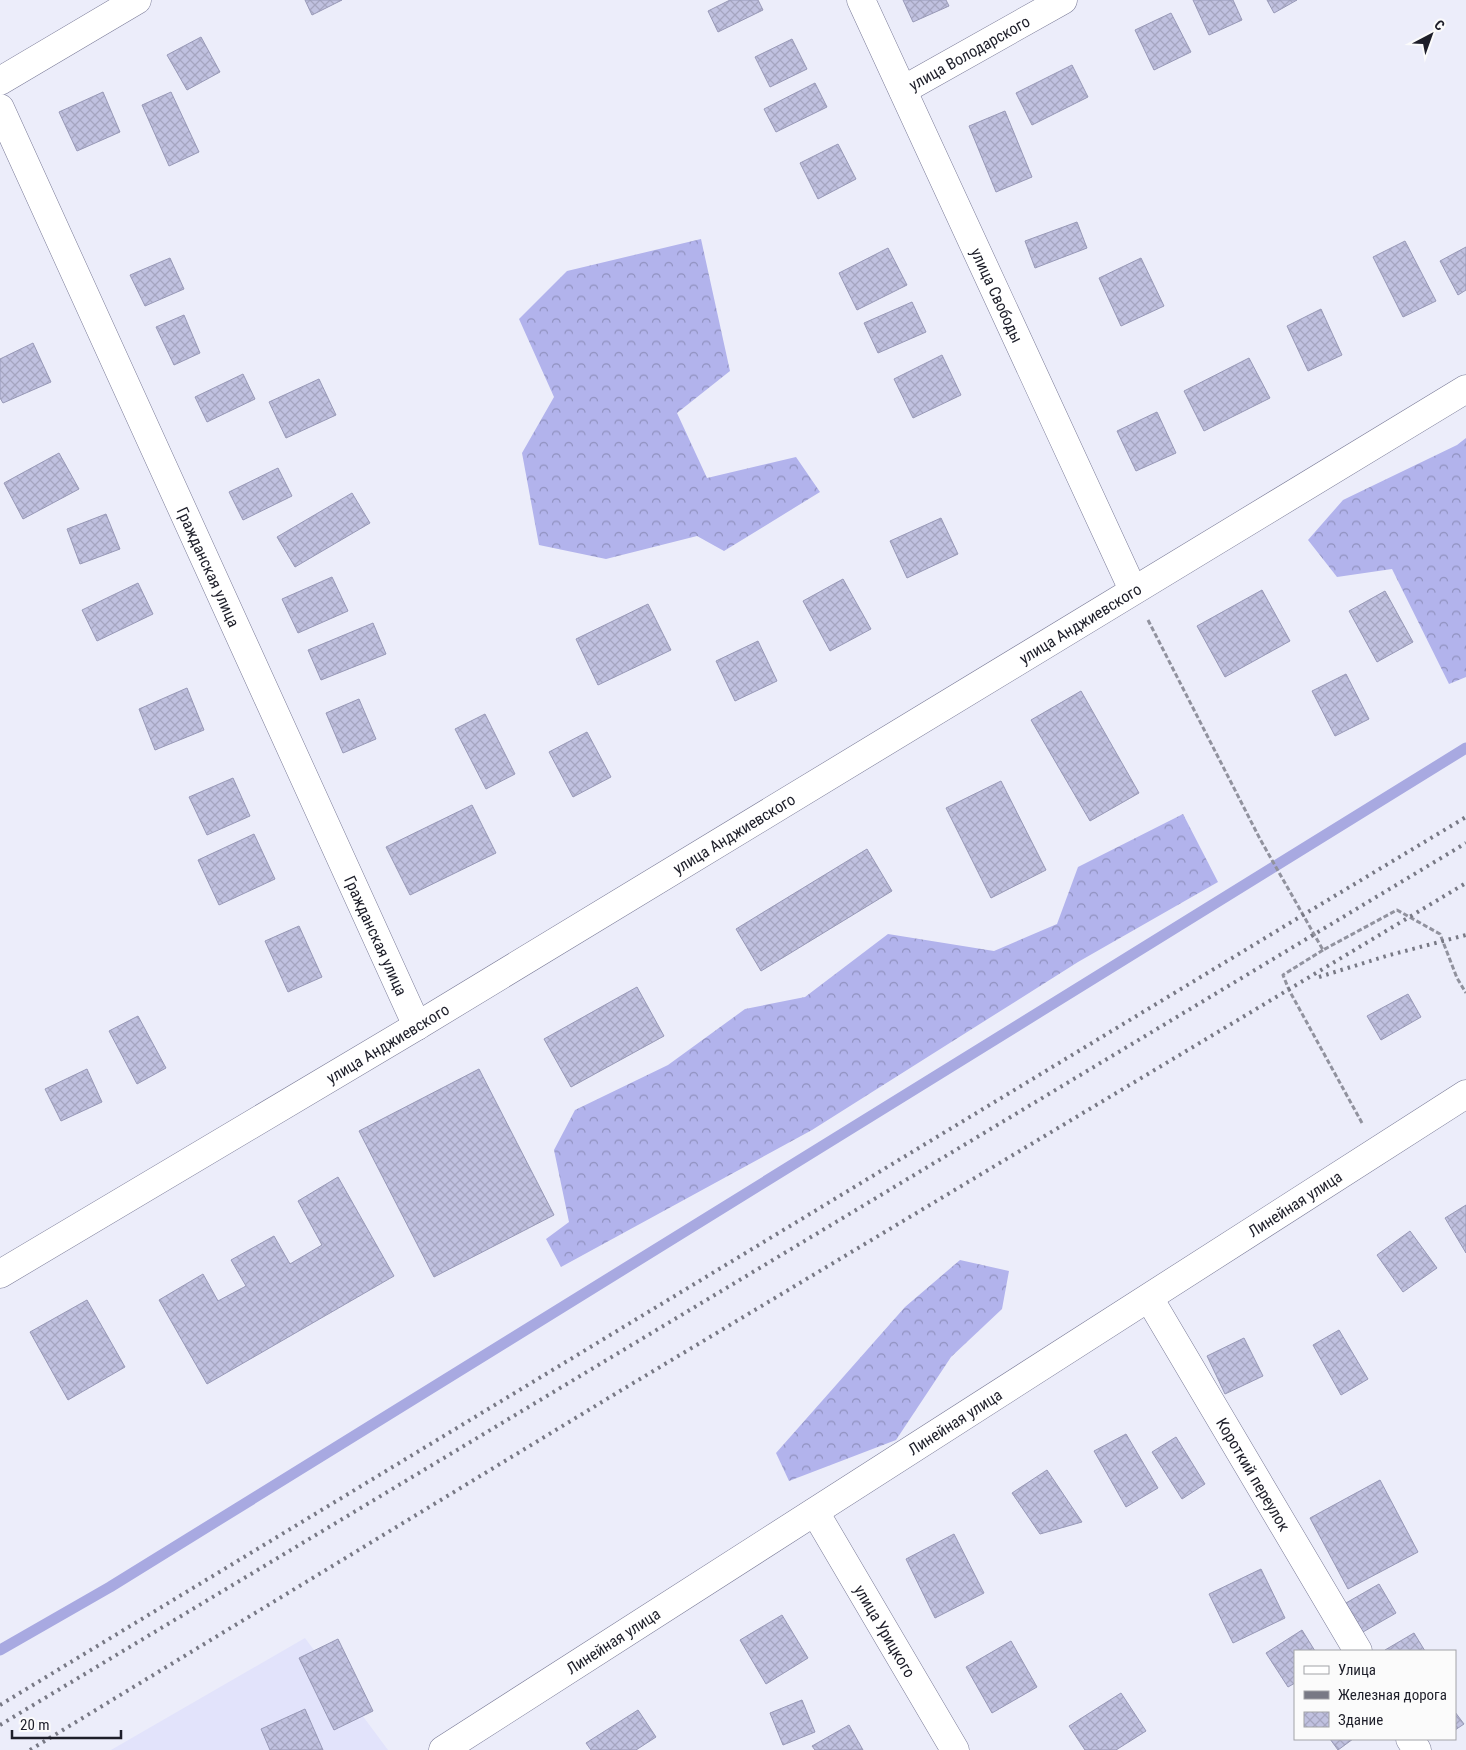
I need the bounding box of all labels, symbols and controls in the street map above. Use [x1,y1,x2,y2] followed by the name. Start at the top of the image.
[1406,10,1456,60] north arrow
[905,11,1033,94] street label: улица Володарского
[1431,17,1448,34] text: С
[967,245,1027,346] street label: улица Свободы
[173,504,244,630] street label: Гражданская улица
[1016,579,1145,668] street label: улица Анджиевского
[669,789,799,878] street label: улица Анджиевского
[340,873,411,999] street label: Гражданская улица
[323,999,452,1087] street label: улица Анджиевского
[1244,1167,1345,1241] street label: Линейная улица
[904,1385,1005,1459] street label: Линейная улица
[1213,1414,1294,1535] street label: Короткий переулок
[850,1581,920,1681] street label: улица Урицкого
[563,1604,664,1678] street label: Линейная улица
[1294,1650,1456,1740] legend
[1338,1661,1376,1679] text: Улица
[1338,1686,1447,1704] text: Железная дорога
[12,1708,121,1740] scale bar
[1338,1711,1383,1729] text: Здание
[20,1716,50,1734] text: 20 m

